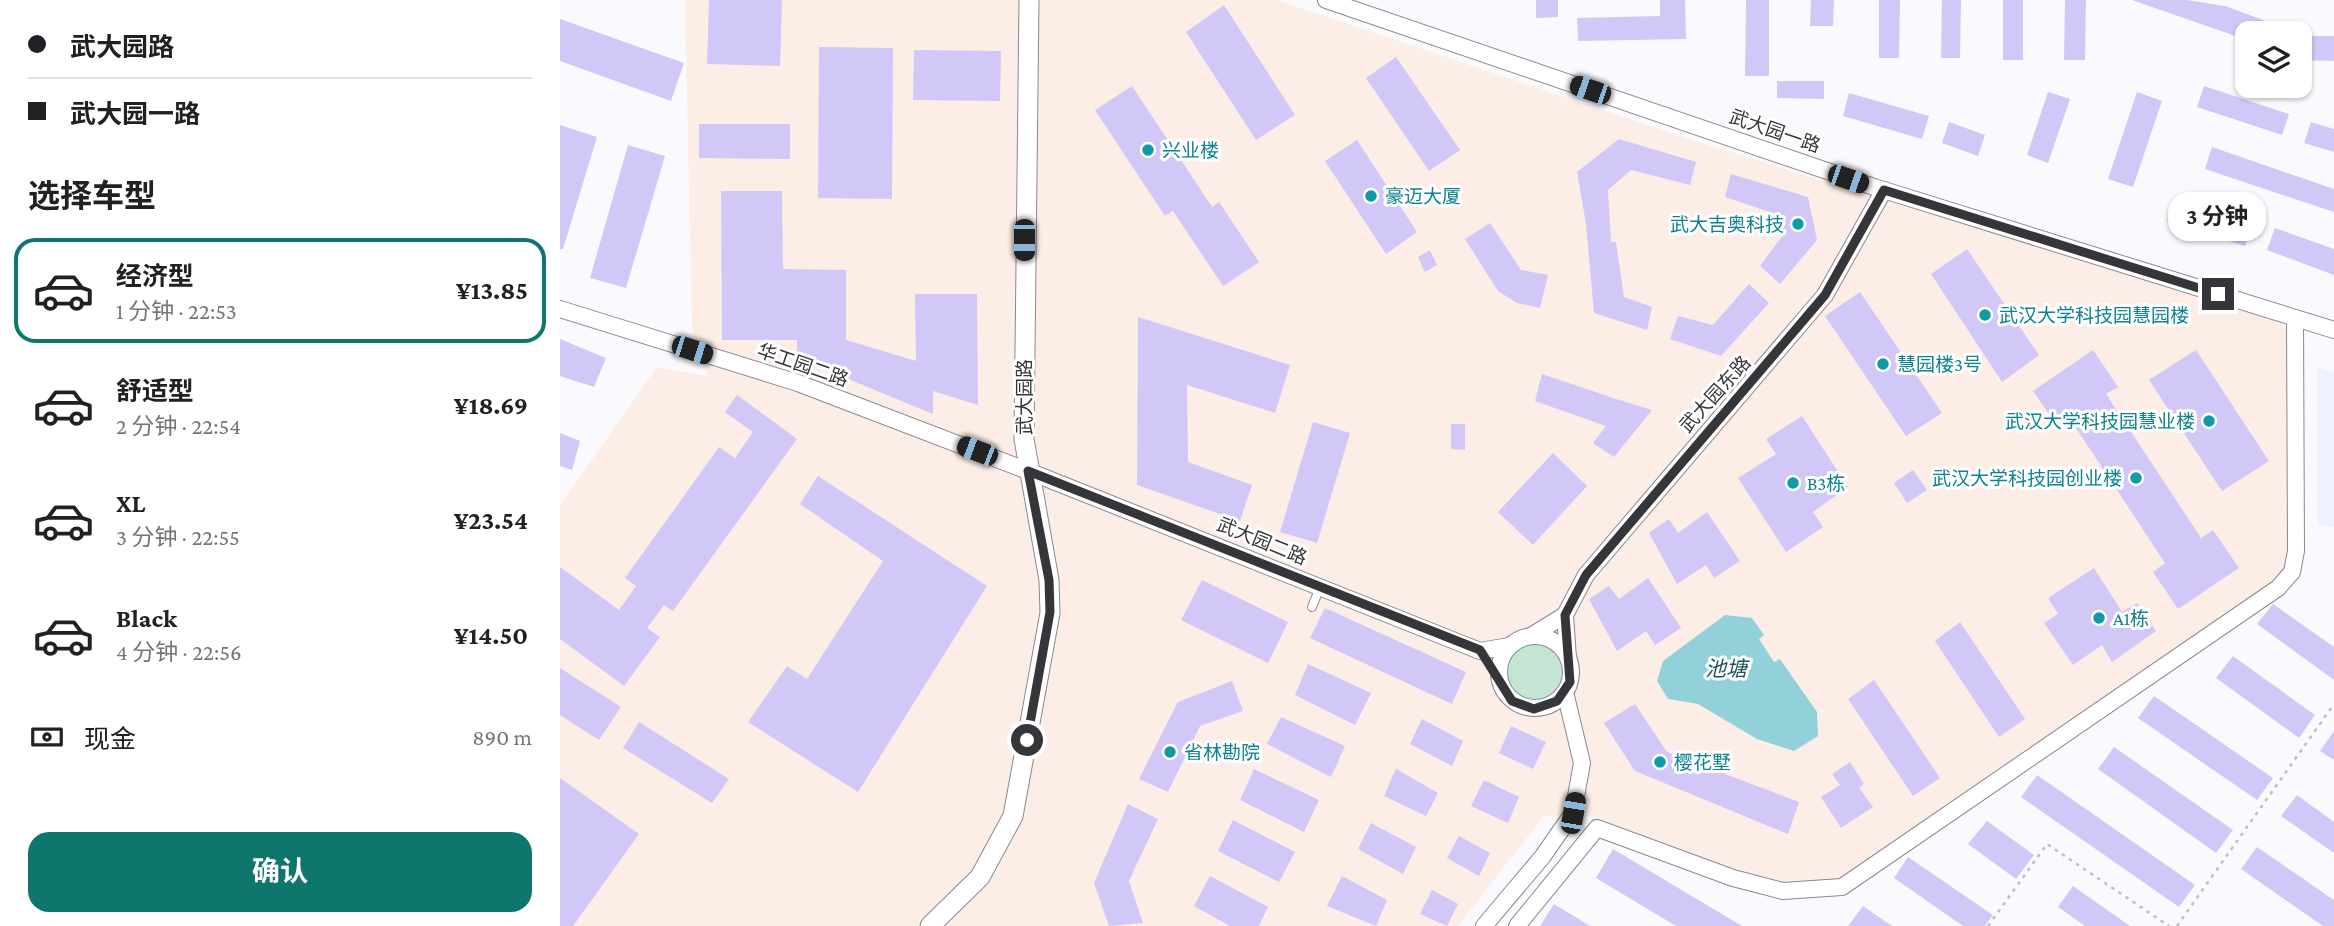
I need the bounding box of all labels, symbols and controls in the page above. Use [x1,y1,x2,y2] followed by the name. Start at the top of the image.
[2235,21,2312,98] map controls
[2235,21,2312,98] button: layers
[70,33,174,62] text: 武大园路
[1567,73,1614,107] car
[70,100,200,129] text: 武大园一路
[1727,106,1823,156] street label: 武大园一路
[1162,140,1219,161] place label: 兴业楼
[1140,142,1156,158] marker: 兴业楼
[1825,162,1872,196] car
[28,178,156,214] text: 选择车型
[1385,186,1461,207] place label: 豪迈大厦
[1363,188,1379,204] marker: 豪迈大厦
[2169,192,2267,242] callout: 3 分钟
[2186,203,2248,229] text: 3 分钟
[1670,214,1784,235] place label: 武大吉奥科技
[1790,216,1806,232] marker: 武大吉奥科技
[1014,219,1035,261] car
[32,259,95,322] icon: car
[116,262,194,291] text: 经济型
[456,276,528,305] text: ¥13.85
[2202,278,2234,310] route end
[116,298,237,324] text: 1 分钟 · 22:53
[1999,305,2189,326] place label: 武汉大学科技园慧园楼
[1977,307,1993,323] marker: 武汉大学科技园慧园楼
[669,334,716,366] car
[755,340,851,390] street label: 华工园二路
[1675,352,1755,436] street label: 武大园东路
[1897,354,1982,375] place label: 慧园楼3号
[1875,356,1891,372] marker: 慧园楼3号
[1014,359,1035,435] street label: 武大园路
[32,374,95,437] icon: car
[116,377,194,406] text: 舒适型
[454,391,528,420] text: ¥18.69
[2005,411,2195,432] place label: 武汉大学科技园慧业楼
[116,413,241,439] text: 2 分钟 · 22:54
[2201,413,2217,429] marker: 武汉大学科技园慧业楼
[954,434,1001,468] car
[1932,468,2122,489] place label: 武汉大学科技园创业楼
[2128,470,2144,486] marker: 武汉大学科技园创业楼
[1807,473,1845,494] place label: B3栋
[1785,475,1801,491] marker: B3栋
[32,489,95,552] icon: car
[116,489,145,518] text: XL
[454,506,528,535] text: ¥23.54
[1214,513,1310,569] street label: 武大园二路
[116,524,240,550] text: 3 分钟 · 22:55
[32,604,95,667] icon: car
[116,604,177,633] text: Black
[2113,608,2149,629] place label: A1栋
[2091,610,2107,626] marker: A1栋
[454,621,528,650] text: ¥14.50
[116,639,242,665] text: 4 分钟 · 22:56
[1705,657,1750,681] water label: 池塘
[28,718,66,756] icon: cash
[472,724,532,750] text: 890 m
[1011,724,1043,756] route start
[84,725,136,754] text: 现金
[1184,742,1260,763] place label: 省林勘院
[1162,744,1178,760] marker: 省林勘院
[1674,752,1731,773] place label: 樱花墅
[1652,754,1668,770] marker: 樱花墅
[1560,790,1587,836] car
[28,832,532,912] button: 确认

